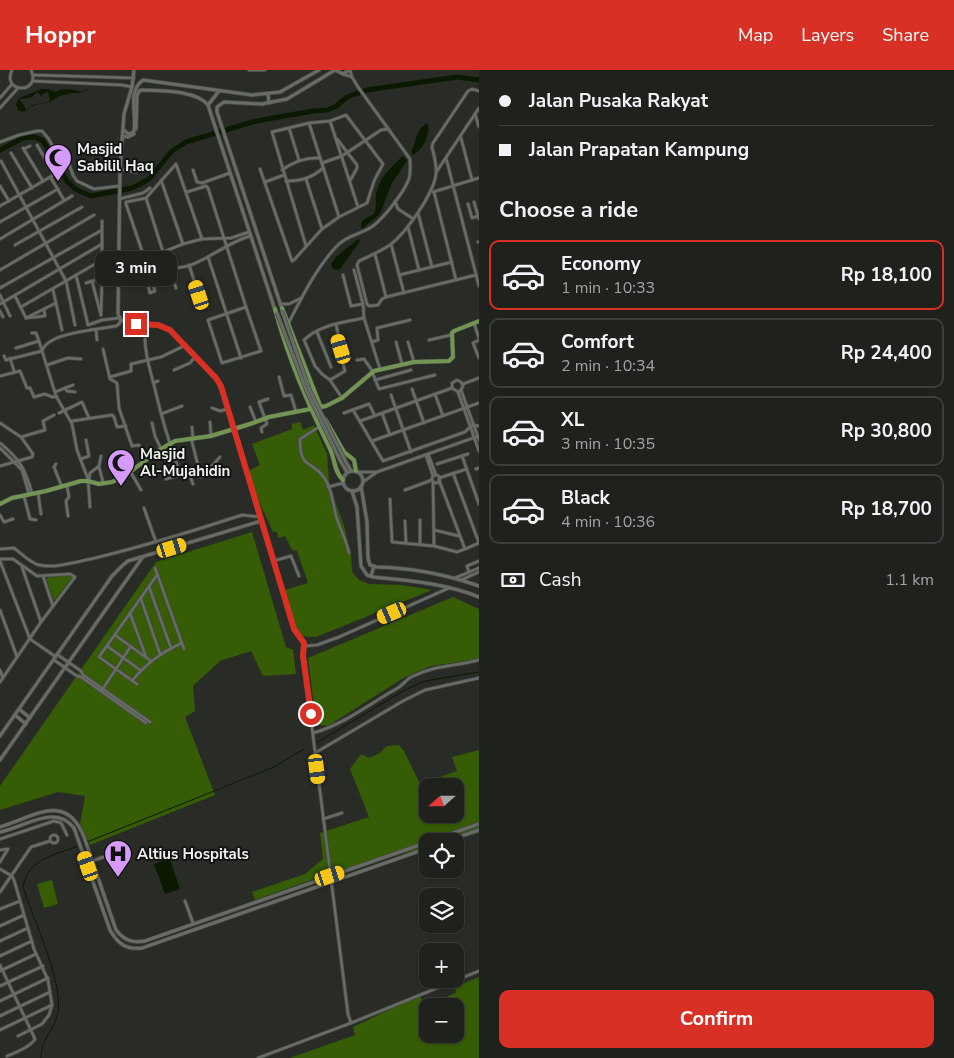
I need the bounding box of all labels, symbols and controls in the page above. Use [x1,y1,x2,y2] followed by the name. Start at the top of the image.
[25,19,96,51] text: Hoppr
[738,23,773,47] text: Map
[801,23,854,47] text: Layers
[882,23,929,47] text: Share
[529,88,708,114] text: Jalan Pusaka Rakyat
[529,137,749,163] text: Jalan Prapatan Kampung
[77,139,154,176] place label: Masjid Sabilil Haq
[43,143,73,182] mosque icon: Masjid Sabilil Haq
[499,195,638,225] text: Choose a ride
[561,251,641,277] text: Economy
[95,252,177,286] callout: 3 min
[501,253,546,298] icon: car
[115,257,157,279] text: 3 min
[841,262,932,288] text: Rp 18,100
[561,277,655,299] text: 1 min · 10:33
[187,278,210,312] car
[125,313,147,335] route end
[561,329,634,355] text: Comfort
[501,331,546,376] icon: car
[329,332,352,366] car
[841,340,932,366] text: Rp 24,400
[561,355,655,377] text: 2 min · 10:34
[561,407,584,433] text: XL
[501,409,546,454] icon: car
[841,418,932,444] text: Rp 30,800
[561,433,655,455] text: 3 min · 10:35
[140,444,230,481] place label: Masjid Al-Mujahidin
[106,448,136,487] mosque icon: Masjid Al-Mujahidin
[561,485,610,511] text: Black
[501,487,546,532] icon: car
[841,496,932,522] text: Rp 18,700
[561,511,655,533] text: 4 min · 10:36
[155,536,188,560] car
[499,566,527,594] icon: cash
[539,567,581,593] text: Cash
[885,569,934,591] text: 1.1 km
[375,600,408,626] car
[300,703,322,725] route start
[307,753,326,785] car
[419,778,464,822] north arrow
[419,778,464,1043] map controls
[419,833,464,878] button: locate
[103,839,133,878] hospital icon: Altius Hospitals
[137,844,249,864] place label: Altius Hospitals
[76,849,99,883] car
[313,864,346,888] car
[419,888,464,933] button: layers
[419,943,464,988] button: +
[499,990,934,1048] button: Confirm
[419,998,464,1043] button: −

